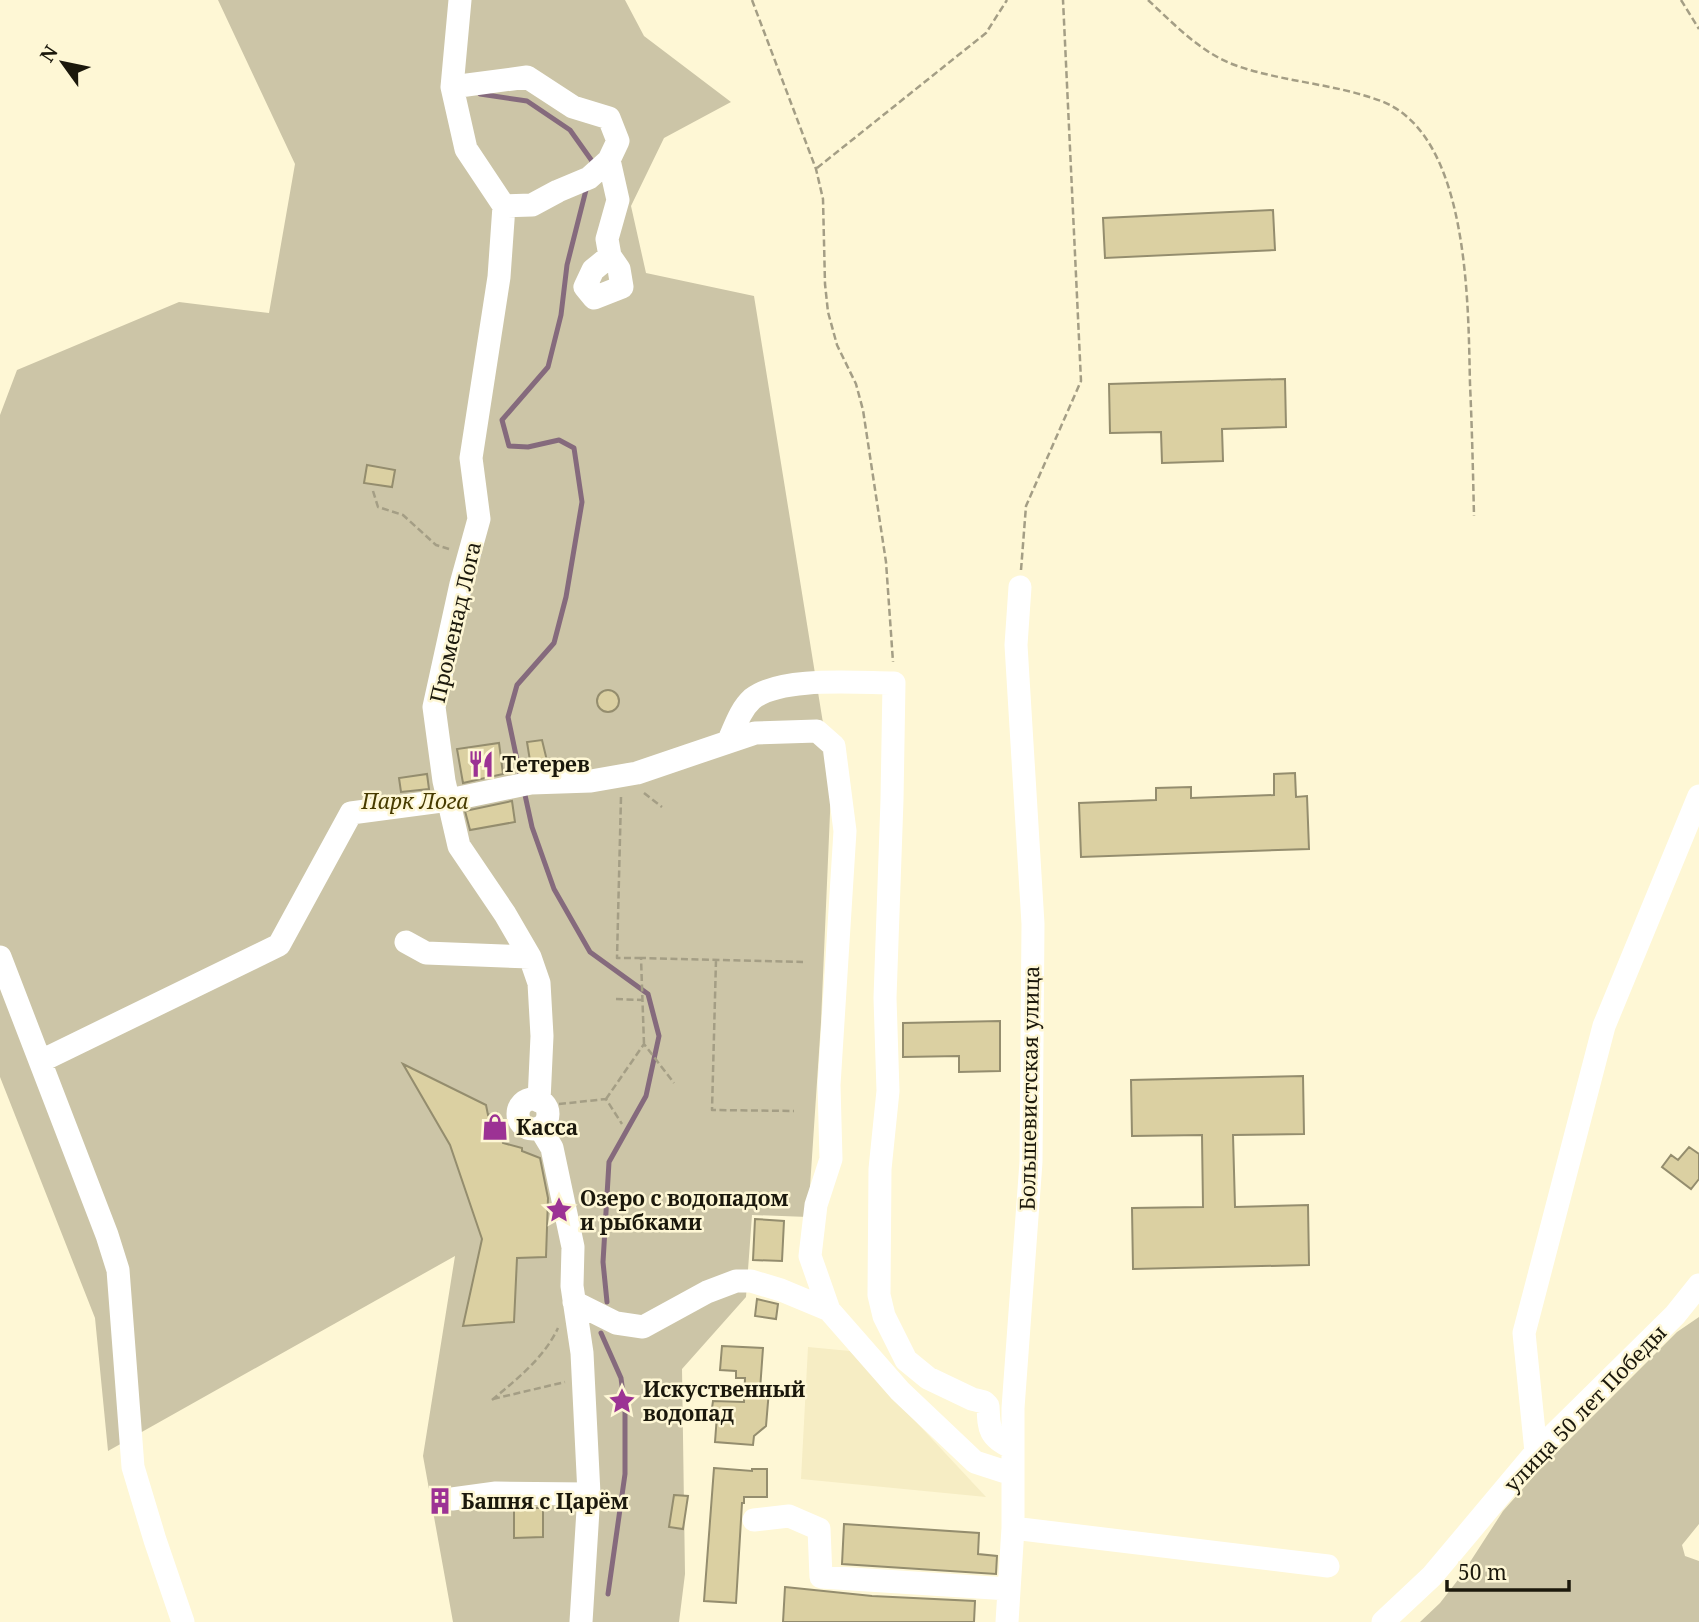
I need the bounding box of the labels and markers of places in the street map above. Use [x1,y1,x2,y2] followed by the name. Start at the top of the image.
[466,749,496,779] restaurant icon: Тетерев
[502,750,590,778] place label: Тетерев
[480,1112,510,1142] shop icon: Касса
[516,1113,578,1141] place label: Касса
[580,1184,788,1236] place label: Озеро с водопадом и рыбками
[544,1195,574,1225] place icon: Озеро с водопадом и рыбками
[643,1375,805,1427] place label: Искуственный водопад
[607,1386,637,1416] place icon: Искуственный водопад
[425,1486,455,1516] building icon: Башня с Царём
[461,1487,628,1515] place label: Башня с Царём

